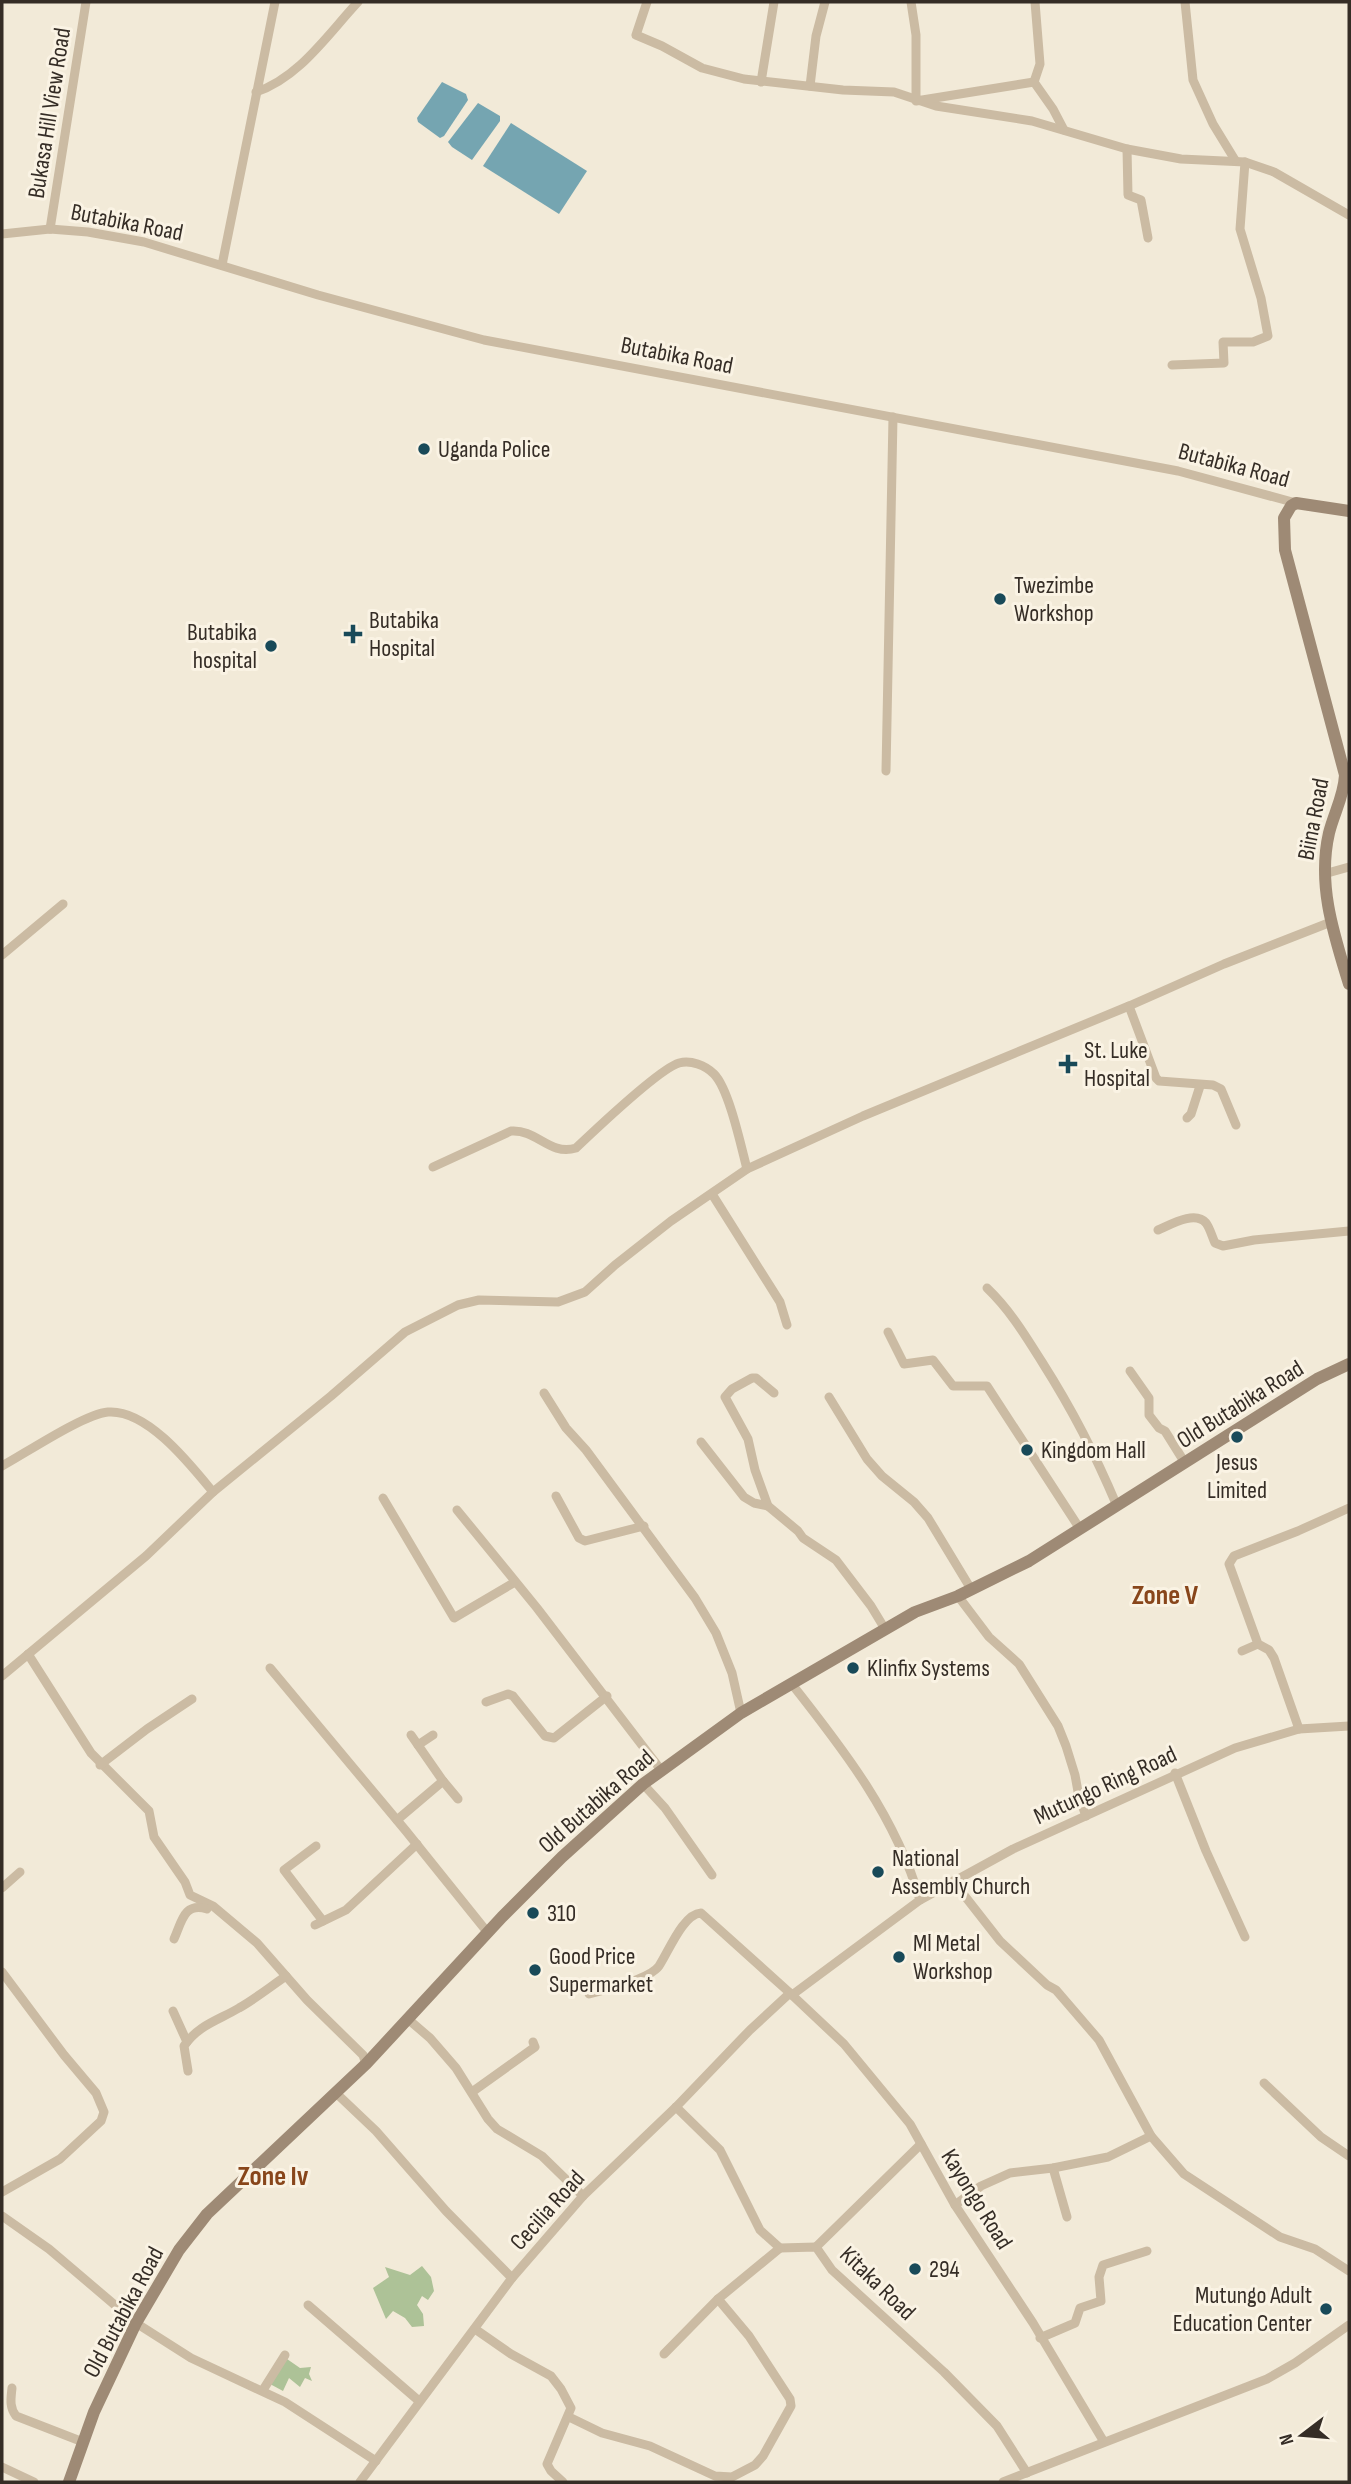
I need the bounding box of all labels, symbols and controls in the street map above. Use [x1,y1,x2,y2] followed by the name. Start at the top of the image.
[22,26,77,200] street label: Bukasa Hill View Road
[68,197,186,248] street label: Butabika Road
[618,330,736,381] street label: Butabika Road
[438,435,550,464] place label: Uganda Police
[1175,437,1293,494] street label: Butabika Road
[416,441,432,457] marker: Uganda Police
[1014,571,1094,628] place label: Twezimbe Workshop
[992,591,1008,607] marker: Twezimbe Workshop
[369,606,439,663] place label: Butabika Hospital
[187,618,257,675] place label: Butabika hospital
[343,624,363,644] marker: Butabika Hospital
[263,638,279,654] marker: Butabika hospital
[1291,776,1336,863] street label: Biina Road
[1084,1036,1150,1093] place label: St. Luke Hospital
[1058,1054,1078,1074] marker: St. Luke Hospital
[1172,1354,1309,1455] street label: Old Butabika Road
[1229,1429,1245,1445] marker: Jesus Limited
[1041,1436,1146,1465] place label: Kingdom Hall
[1019,1442,1035,1458] marker: Kingdom Hall
[1207,1448,1267,1505] place label: Jesus Limited
[1132,1579,1199,1612] district label: Zone V
[867,1654,990,1683] place label: Klinfix Systems
[845,1660,861,1676] marker: Klinfix Systems
[1029,1740,1181,1831] street label: Mutungo Ring Road
[533,1743,660,1860] street label: Old Butabika Road
[891,1844,1030,1901] place label: National Assembly Church
[870,1864,886,1880] marker: National Assembly Church
[547,1899,576,1928] place label: 310
[525,1905,541,1921] marker: 310
[913,1929,993,1986] place label: Ml Metal Workshop
[549,1942,653,1999] place label: Good Price Supermarket
[891,1949,907,1965] marker: Ml Metal Workshop
[527,1962,543,1978] marker: Good Price Supermarket
[935,2144,1019,2255] street label: Kayongo Road
[238,2160,309,2193] district label: Zone Iv
[504,2164,591,2256] street label: Cecilia Road
[834,2240,922,2326] street label: Kitaka Road
[77,2242,170,2383] street label: Old Butabika Road
[929,2255,960,2284] place label: 294
[907,2261,923,2277] marker: 294
[1173,2281,1312,2338] place label: Mutungo Adult Education Center
[1318,2301,1334,2317] marker: Mutungo Adult Education Center
[1267,2400,1337,2470] north arrow
[1275,2431,1300,2447] text: N

